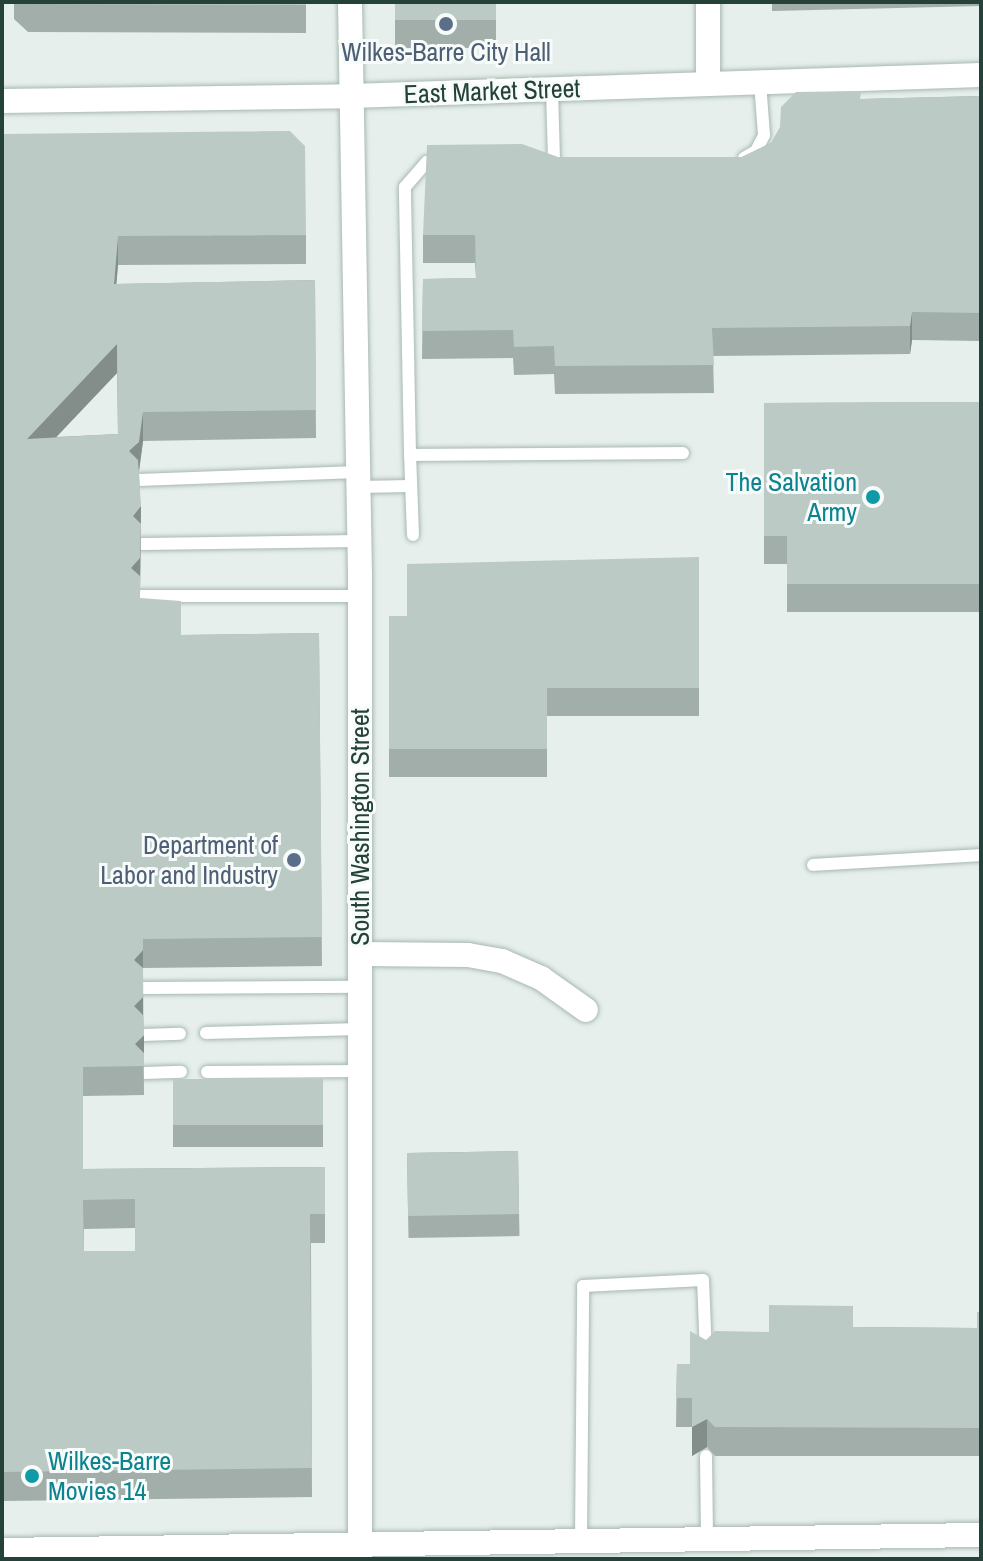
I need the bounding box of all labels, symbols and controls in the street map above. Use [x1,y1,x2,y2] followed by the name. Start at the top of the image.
[437,15,455,33] marker: Wilkes-Barre City Hall
[341,36,551,68] place label: Wilkes-Barre City Hall
[403,72,581,110] street label: East Market Street
[725,466,857,528] place label: The Salvation Army
[864,488,882,506] marker: The Salvation Army
[344,708,376,946] street label: South Washington Street
[100,829,278,890] place label: Department of Labor and Industry
[285,851,303,869] marker: Department of Labor and Industry
[48,1445,171,1506] place label: Wilkes-Barre Movies 14
[23,1467,41,1485] marker: Wilkes-Barre Movies 14

